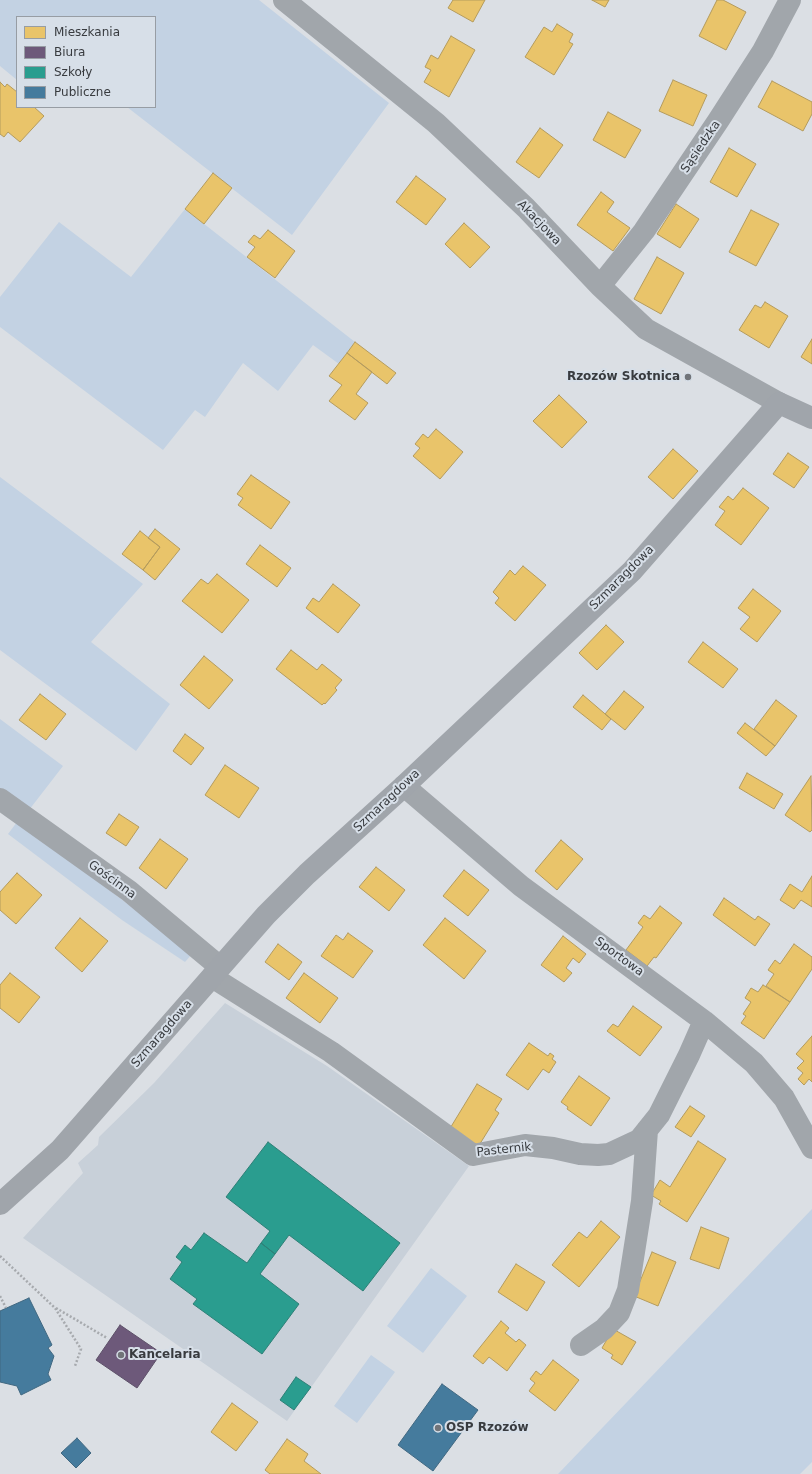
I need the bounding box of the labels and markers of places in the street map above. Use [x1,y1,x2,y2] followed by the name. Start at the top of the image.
[567,370,680,384] place label: Rzozów Skotnica
[683,372,693,382] marker: Rzozów Skotnica
[129,1348,201,1362] place label: Kancelaria
[116,1350,126,1360] marker: Kancelaria
[446,1421,529,1435] place label: OSP Rzozów
[433,1423,443,1433] marker: OSP Rzozów

